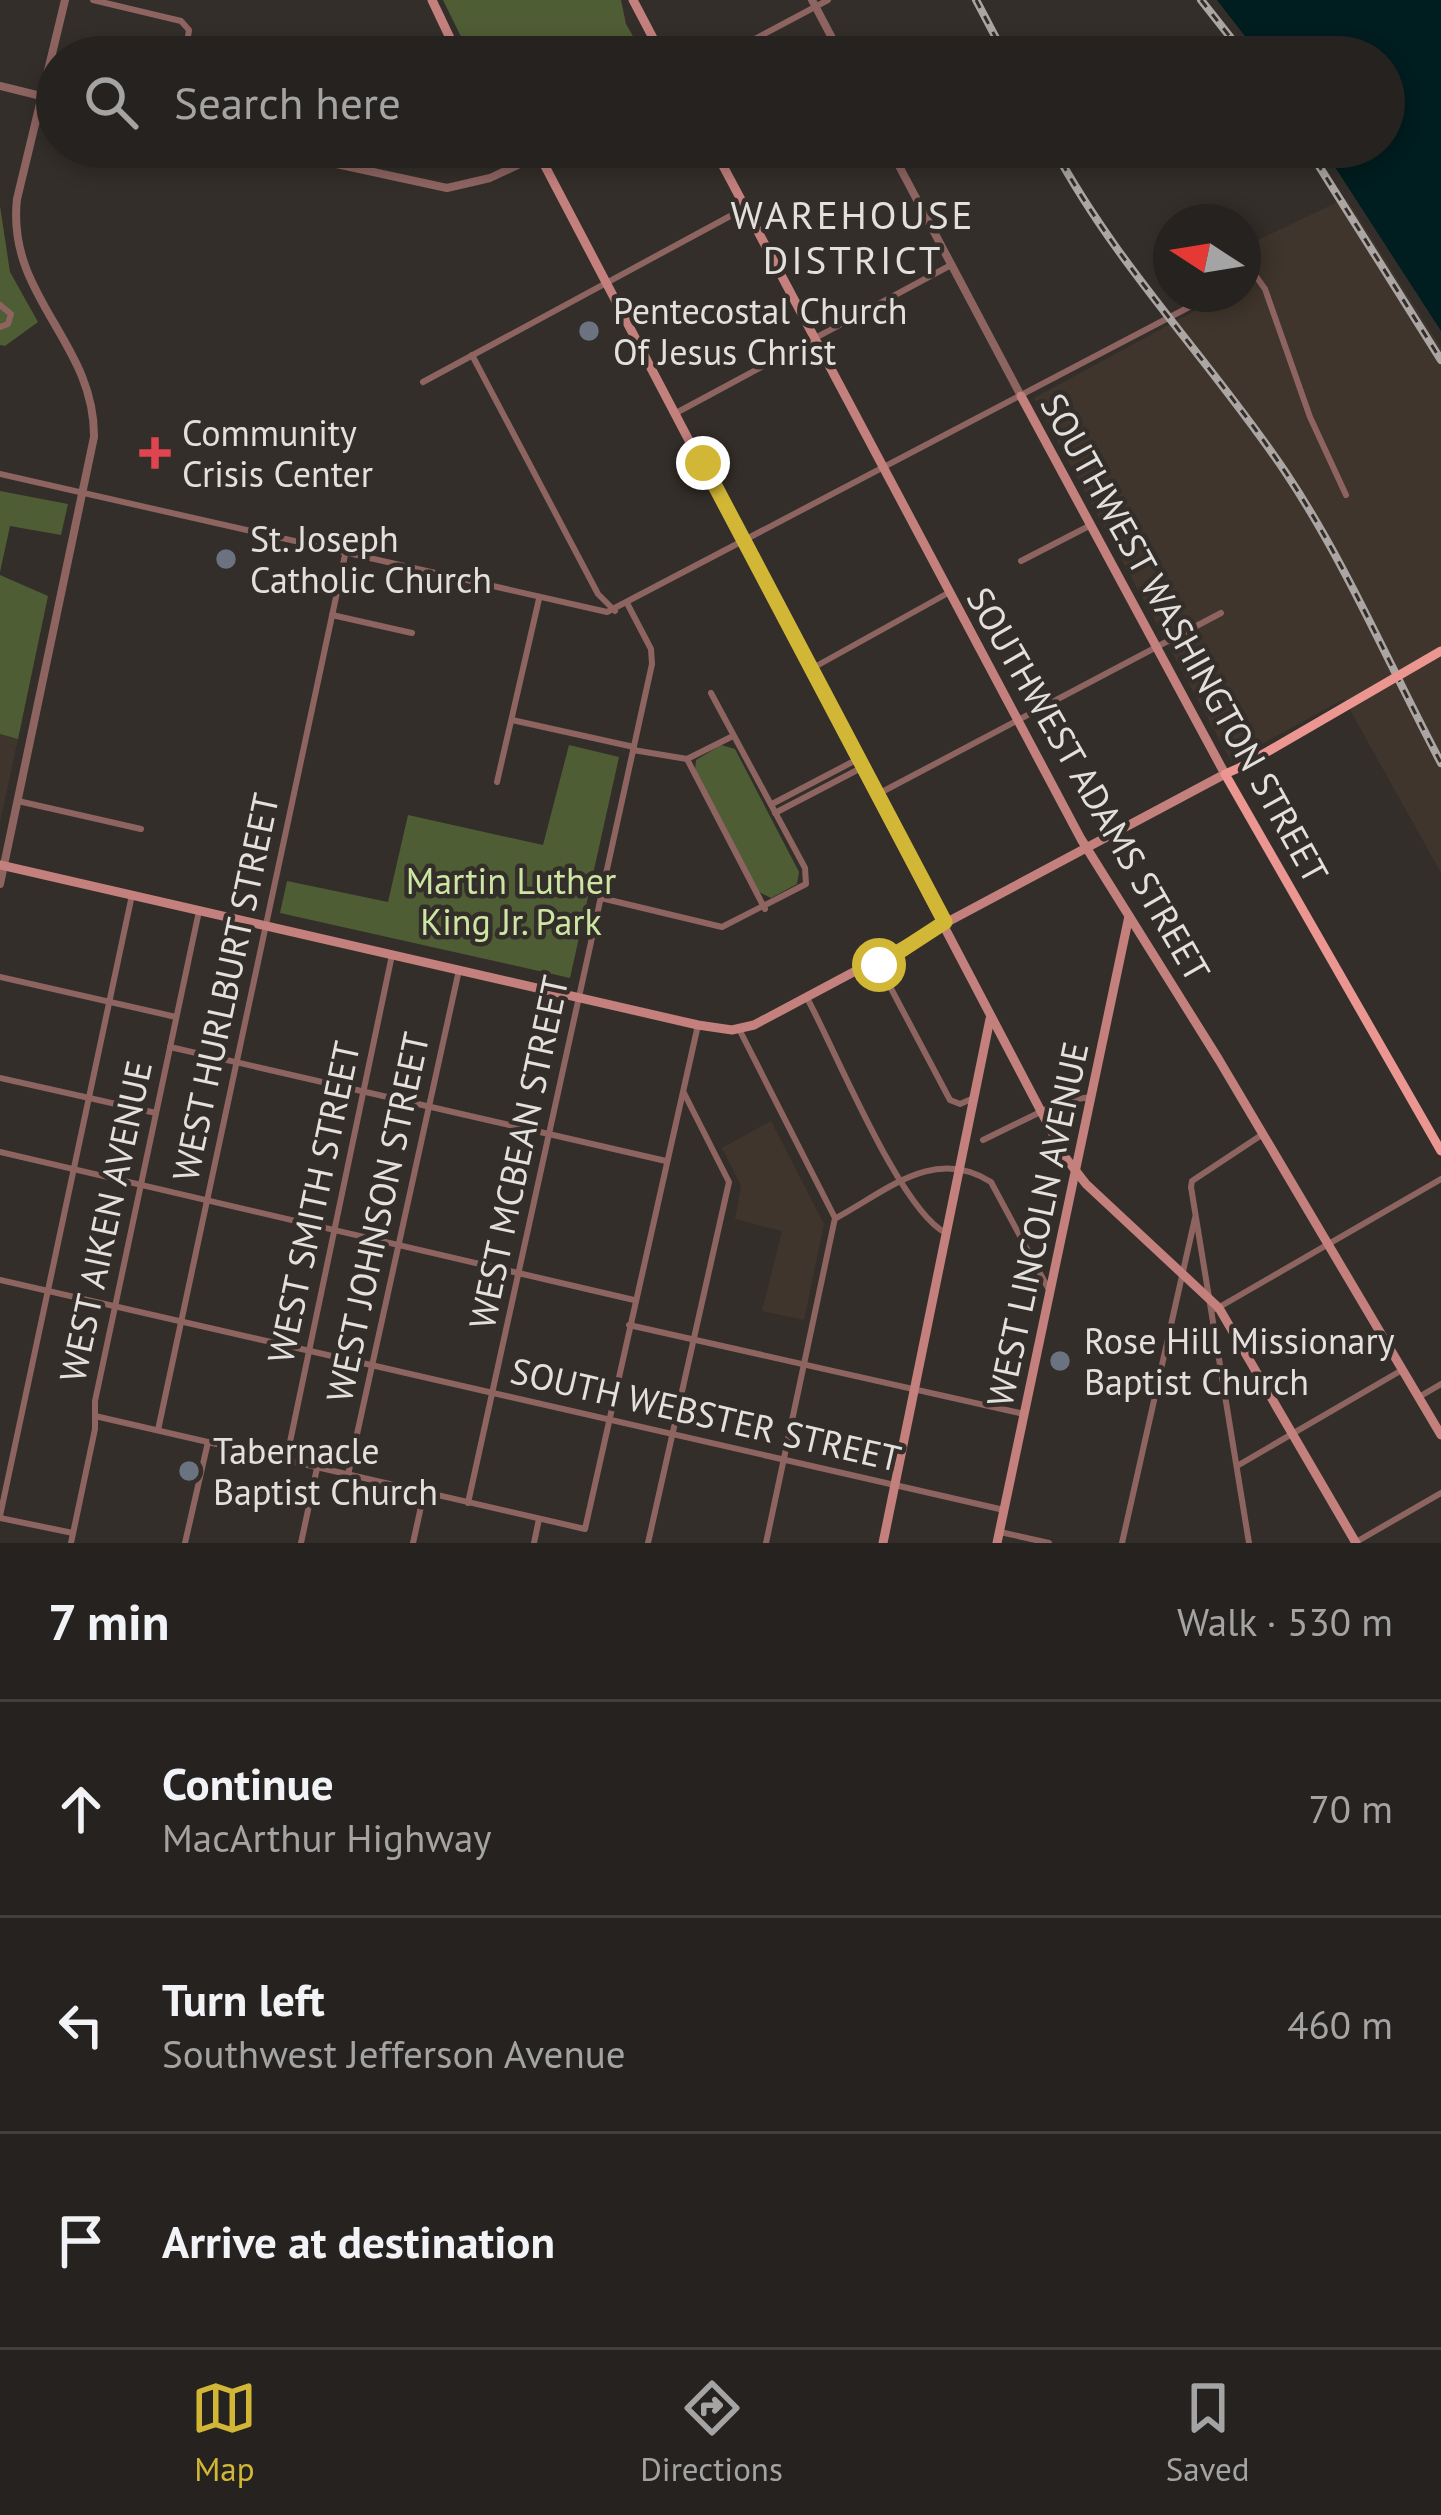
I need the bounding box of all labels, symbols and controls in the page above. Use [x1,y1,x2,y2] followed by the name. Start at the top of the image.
[36,36,1405,168] search box
[78,69,144,135] icon: search
[174,73,401,131] text: Search here
[730,189,976,285] district label: WAREHOUSE DISTRICT
[1153,204,1261,312] north arrow
[613,287,907,375] place label: Pentecostal Church Of Jesus Christ
[576,318,602,344] marker: Pentecostal Church Of Jesus Christ
[1030,385,1340,891] street label: SOUTHWEST WASHINGTON STREET
[182,409,373,497] place label: Community Crisis Center
[676,436,730,490] route end
[139,437,171,469] marker: Community Crisis Center
[250,515,492,603] place label: St. Joseph Catholic Church
[213,546,239,572] marker: St. Joseph Catholic Church
[957,578,1221,990] street label: SOUTHWEST ADAMS STREET
[161,789,289,1185] street label: WEST HURLBURT STREET
[406,857,616,945] park label: Martin Luther King Jr. Park
[852,938,906,992] route start
[458,971,578,1333] street label: WEST MCBEAN STREET
[315,1028,439,1406] street label: WEST JOHNSON STREET
[256,1037,370,1367] street label: WEST SMITH STREET
[975,1037,1099,1411] street label: WEST LINCOLN AVENUE
[48,1056,162,1386] street label: WEST AIKEN AVENUE
[1084,1317,1395,1405] place label: Rose Hill Missionary Baptist Church
[506,1346,906,1482] street label: SOUTH WEBSTER STREET
[1047,1348,1073,1374] marker: Rose Hill Missionary Baptist Church
[213,1427,438,1515] place label: Tabernacle Baptist Church
[176,1458,202,1484] marker: Tabernacle Baptist Church
[48,1588,170,1654] text: 7 min
[1177,1596,1393,1647] text: Walk · 530 m
[162,1754,334,1812] text: Continue
[48,1776,114,1842] icon: ahead
[1308,1783,1393,1834] text: 70 m
[162,1812,491,1863] text: MacArthur Highway
[162,1970,325,2028] text: Turn left
[48,1992,114,2058] icon: left
[1287,1999,1393,2050] text: 460 m
[162,2028,626,2079] text: Southwest Jefferson Avenue
[48,2208,114,2274] icon: arrive
[162,2212,555,2270] text: Arrive at destination
[191,2375,257,2490] tab: Map
[640,2375,783,2490] tab: Directions
[1166,2375,1250,2490] tab: Saved

